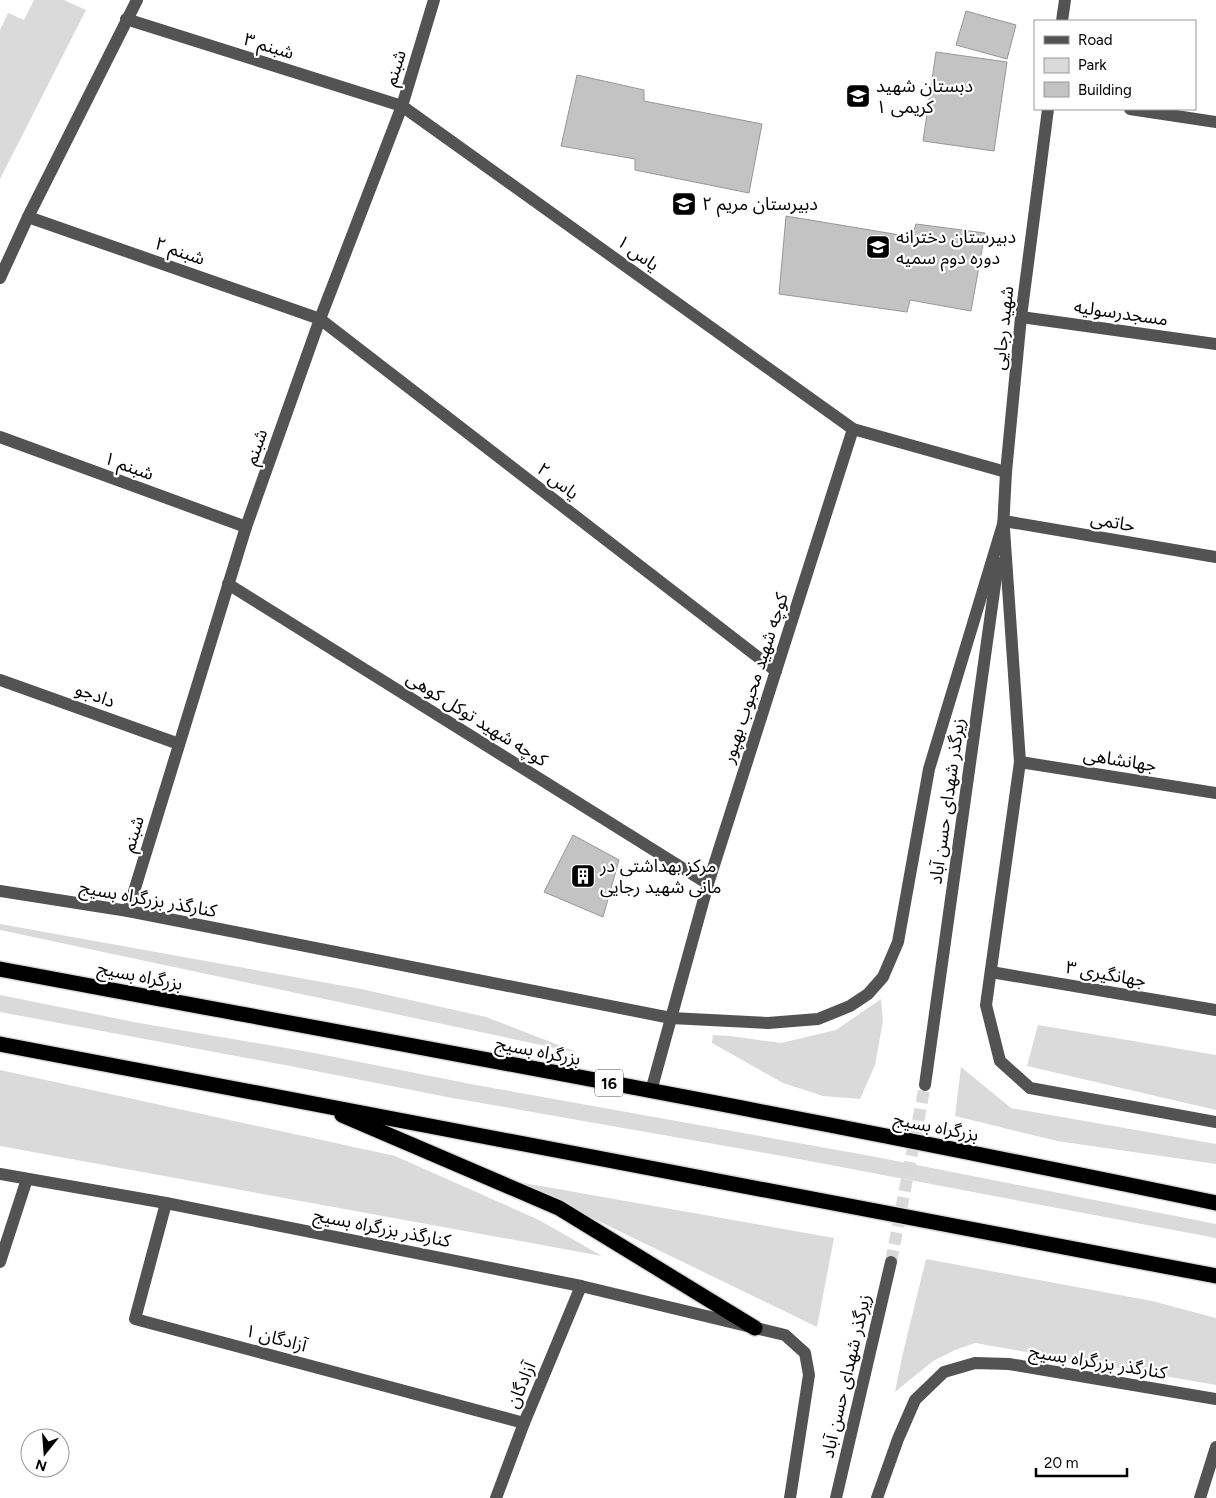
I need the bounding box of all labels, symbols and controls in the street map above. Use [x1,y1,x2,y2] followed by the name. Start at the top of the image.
[1034,20,1196,110] legend
[241,28,297,66] street label: شبنم ۳
[1078,31,1113,49] text: Road
[379,47,413,89] street label: شبنم
[1078,56,1107,74] text: Park
[876,75,973,118] place label: دبستان شهید کریمی ۱
[1078,81,1132,99] text: Building
[845,83,871,109] school or university icon: دبستان شهید کریمی ۱
[671,191,697,217] school or university icon: دبیرستان مریم ۲
[702,193,818,217] place label: دبیرستان مریم ۲
[896,226,1016,272] place label: دبیرستان دخترانه دوره دوم سمیه
[612,230,664,276] street label: یاس ۱
[152,232,208,272] street label: شبنم ۲
[865,234,891,260] school or university icon: دبیرستان دخترانه دوره دوم سمیه
[988,285,1018,371] street label: شهید رجایی
[1073,296,1169,330] street label: مسجدرسولیه
[240,426,274,469] street label: شبنم
[100,447,157,487] street label: شبنم ۱
[533,458,583,504] street label: یاس ۲
[1089,507,1137,537] street label: حاتمی
[717,590,793,767] street label: کوچه شهید محبوب بهپور
[402,667,552,772] street label: کوچه شهید توکل کوهی
[72,678,118,712] street label: دادجو
[924,717,970,885] street label: زیرگذر شهدای حسن آباد
[1082,743,1158,777] street label: جهانشاهی
[117,813,151,855] street label: شبنم
[599,855,722,898] place label: مرکز بهداشتی در مانی شهید رجایی
[570,863,596,889] building icon: مرکز بهداشتی در مانی شهید رجایی
[77,876,219,924] street label: کنارگذر بزرگراه بسیج
[1064,956,1148,992] street label: جهانگیری ۳
[95,957,185,997] street label: بزرگراه بسیج
[493,1032,583,1072] street label: بزرگراه بسیج
[595,1070,623,1096] road number: 16
[891,1108,981,1148] street label: بزرگراه بسیج
[311,1204,453,1254] street label: کنارگذر بزرگراه بسیج
[816,1292,876,1460] street label: زیرگذر شهدای حسن آباد
[243,1319,310,1357] street label: آزادگان ۱
[1027,1340,1169,1386] street label: کنارگذر بزرگراه بسیج
[501,1358,541,1412] street label: آزادگان
[20,1428,70,1478] north arrow
[1036,1446,1127,1478] scale bar
[1044,1454,1078,1472] text: 20 m
[34,1455,49,1475] text: N

